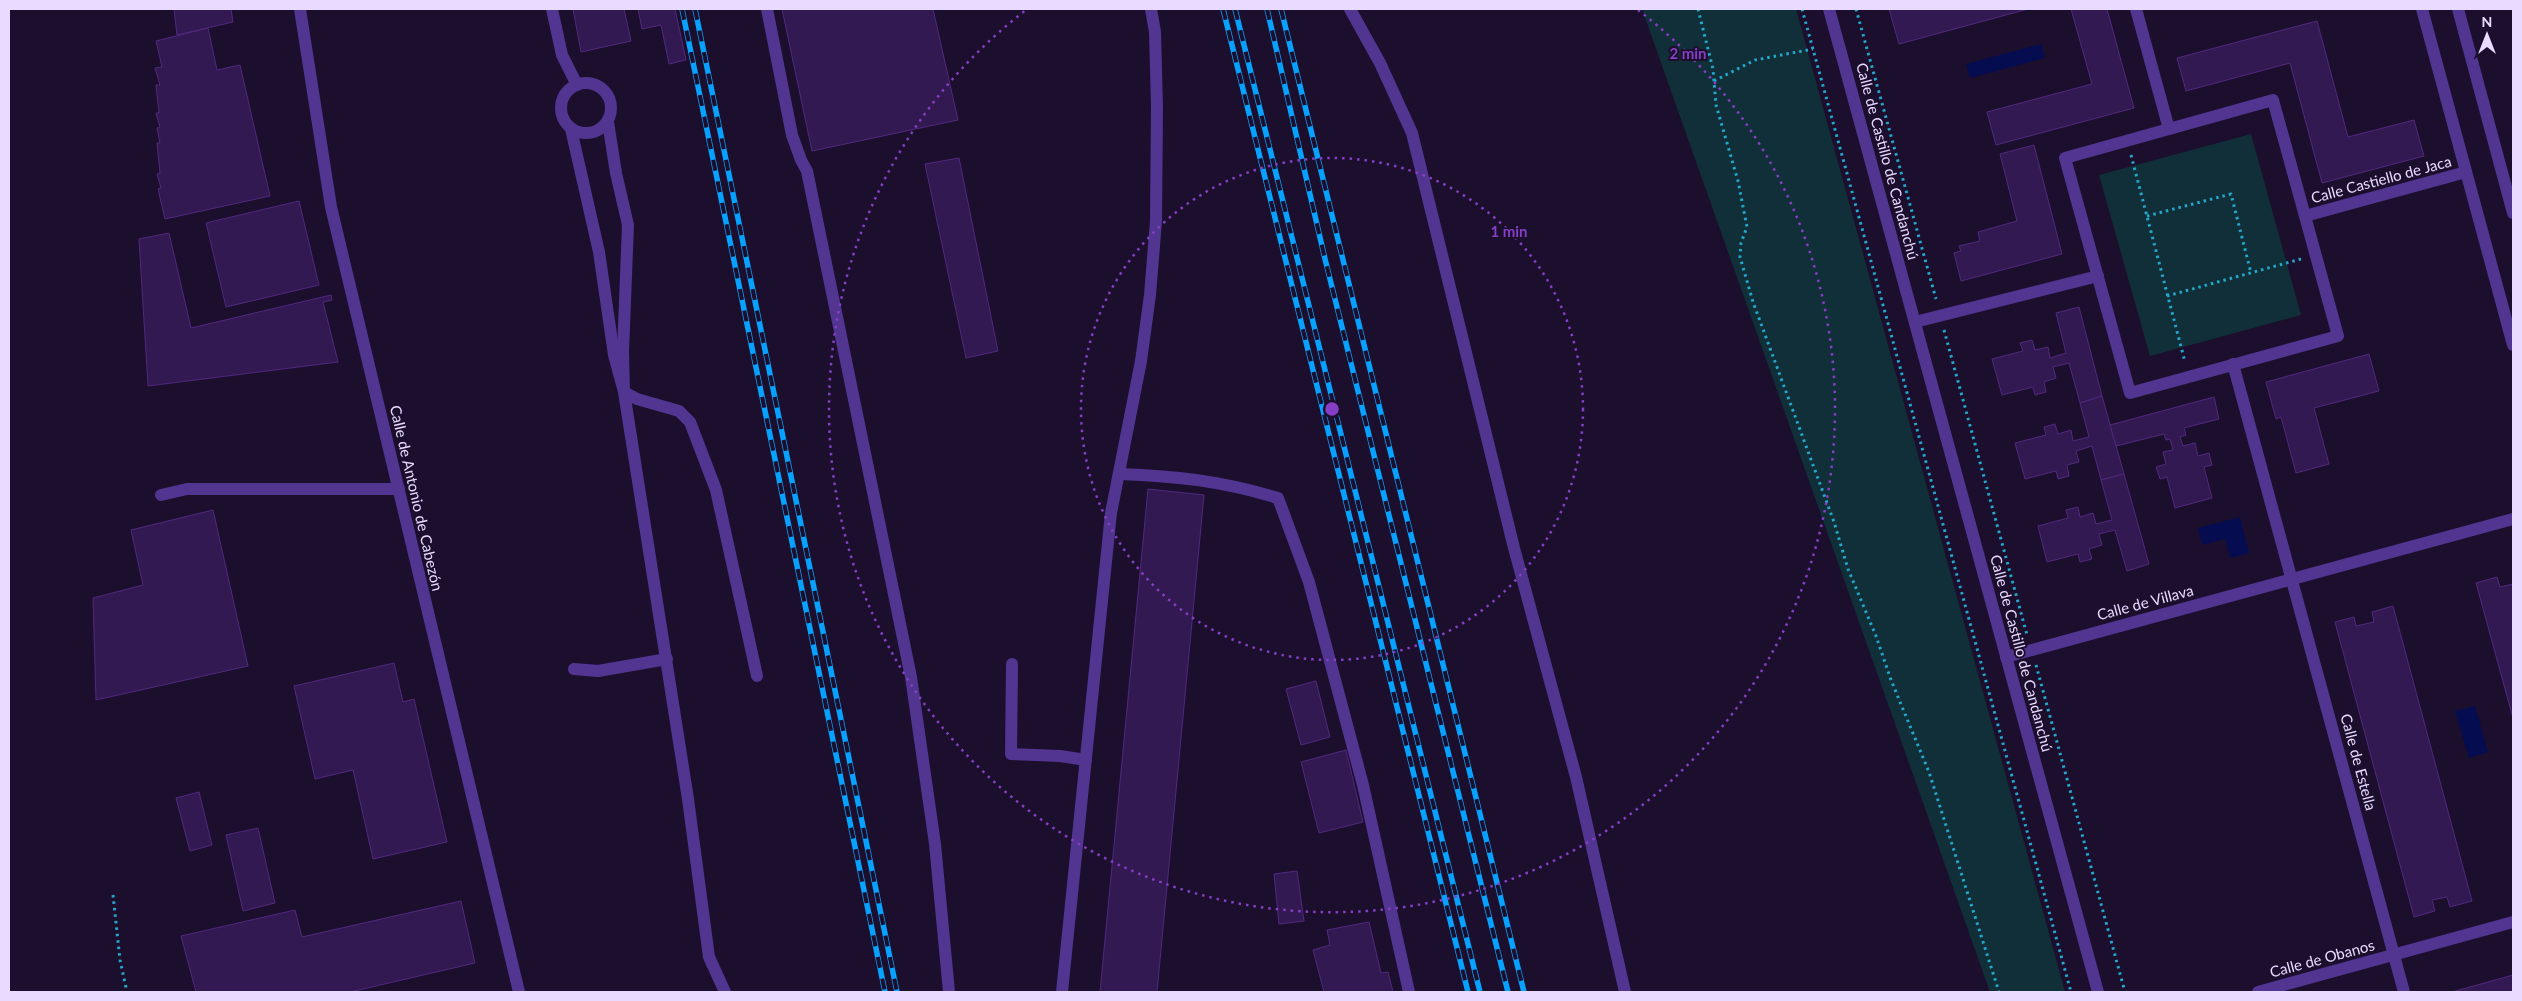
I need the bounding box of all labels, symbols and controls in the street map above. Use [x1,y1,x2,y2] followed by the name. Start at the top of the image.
[2462,10,2512,60] north arrow
[2482,13,2492,30] text: N
[1669,44,1707,62] text: 2 min
[1853,61,1923,261] street label: Calle de Castillo de Candanchú
[2309,152,2453,206] street label: Calle Castiello de Jaca
[1490,222,1528,240] text: 1 min
[1323,400,1341,418] centre of rings
[387,403,447,593] street label: Calle de Antonio de Cabezón
[1987,553,2057,753] street label: Calle de Castillo de Candanchú
[2095,580,2195,624] street label: Calle de Villava
[2337,712,2381,812] street label: Calle de Estella
[2268,935,2376,981] street label: Calle de Obanos

